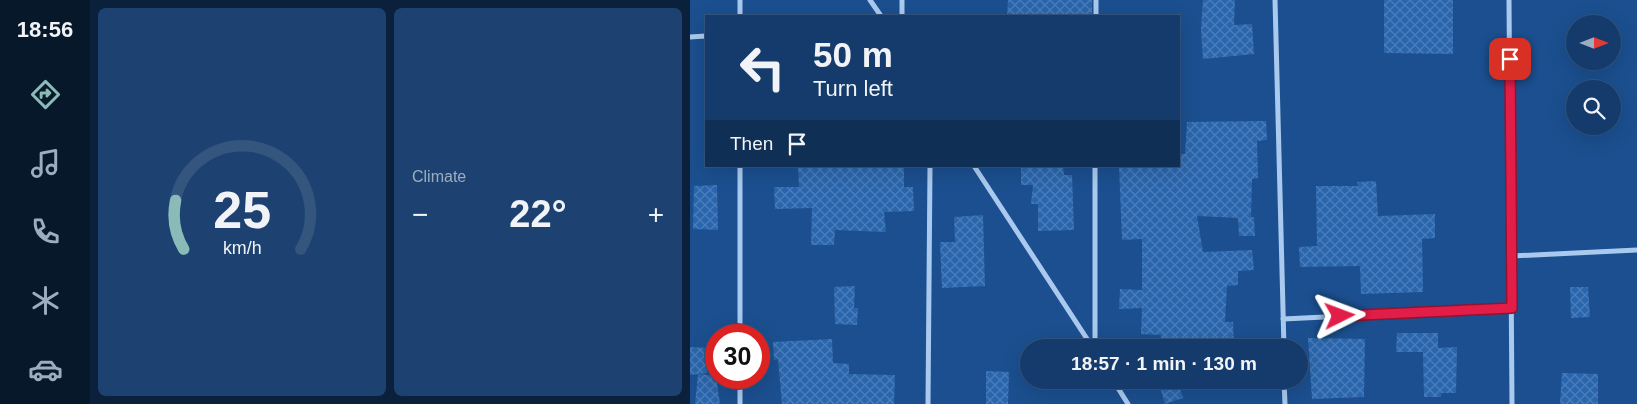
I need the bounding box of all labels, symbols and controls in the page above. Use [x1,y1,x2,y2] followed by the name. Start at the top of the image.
[1566,15,1621,70] north arrow
[1566,15,1621,135] map controls
[17,17,73,42] text: 18:56
[730,35,795,100] icon: left
[813,35,893,74] text: 50 m
[1489,38,1531,80] pin
[1496,45,1524,73] icon: arrive
[813,76,893,101] text: Turn left
[28,77,63,112] icon: directions
[1566,80,1621,135] button: search
[783,130,811,158] icon: arrive
[730,133,773,154] text: Then
[28,146,63,181] icon: music
[412,168,466,185] text: Climate
[213,181,271,239] text: 25
[509,193,567,235] text: 22°
[412,199,428,230] text: −
[648,199,664,230] text: +
[28,214,63,249] icon: phone
[223,238,261,258] text: km/h
[28,283,63,318] icon: climate
[1313,289,1365,341] position arrow
[705,324,770,389] speed limit sign: 30
[28,352,63,387] icon: car
[1071,353,1257,374] text: 18:57 · 1 min · 130 m

